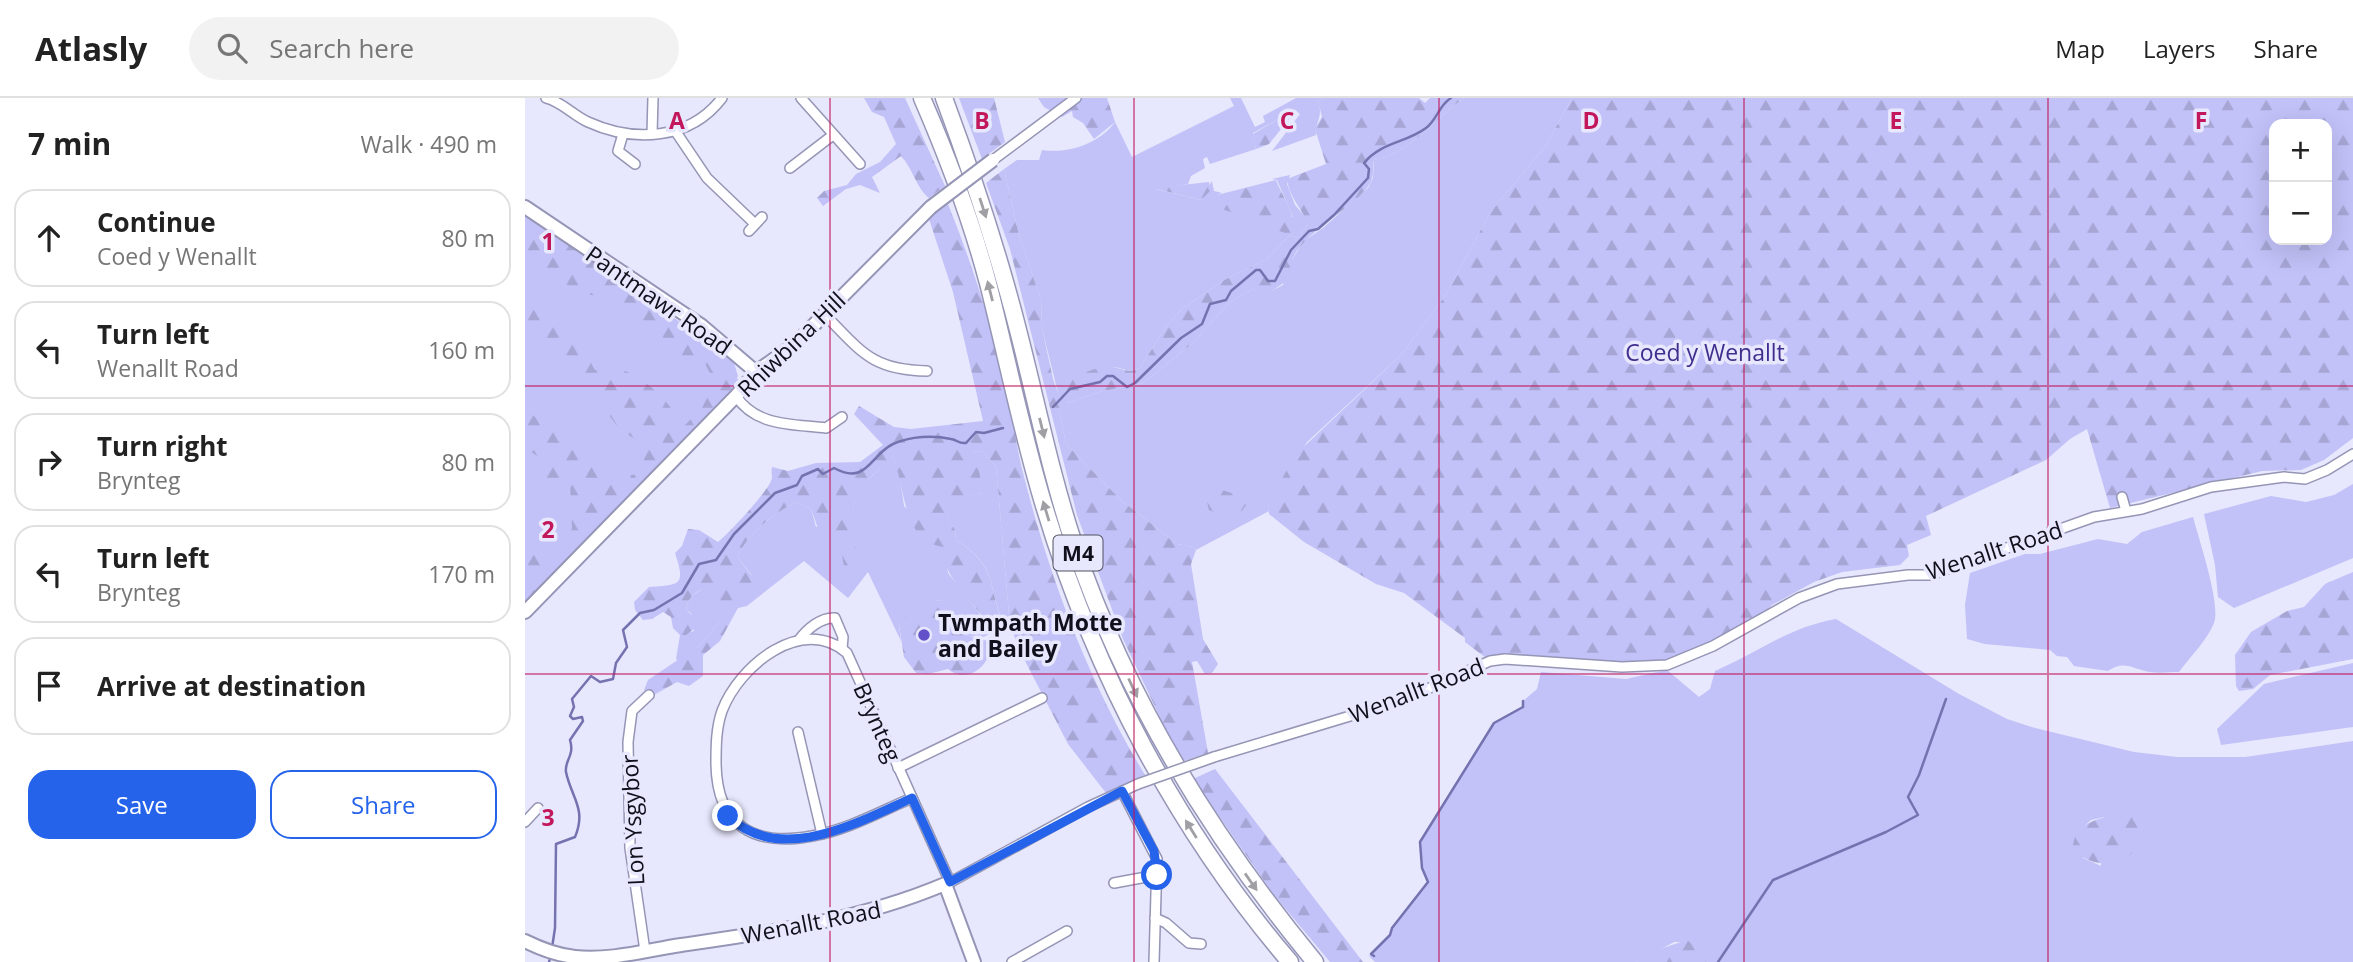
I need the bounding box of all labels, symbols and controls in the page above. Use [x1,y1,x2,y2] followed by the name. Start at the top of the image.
[189,17,679,80] search box
[35,26,147,71] text: Atlasly
[213,29,251,67] icon: search
[269,30,414,66] text: Search here
[2055,32,2105,65] text: Map
[2143,32,2216,65] text: Layers
[2254,32,2318,65] text: Share
[669,104,685,136] text: A
[974,104,990,136] text: B
[1280,104,1294,136] text: C
[1582,104,1600,136] text: D
[1890,104,1902,136] text: E
[2195,104,2207,136] text: F
[2269,119,2332,245] map controls
[2269,119,2332,182] button: +
[28,123,111,164] text: 7 min
[360,128,497,160] text: Walk · 490 m
[2269,182,2332,245] button: −
[979,198,989,219] one-way arrow
[97,204,216,240] text: Continue
[30,219,68,257] icon: ahead
[441,222,495,254] text: 80 m
[541,225,555,257] text: 1
[580,238,738,362] street label: Pantmawr Road
[97,240,257,272] text: Coed y Wenallt
[984,280,995,302] one-way arrow
[730,284,852,404] street label: Rhiwbina Hill
[97,316,209,352] text: Turn left
[30,331,68,369] icon: left
[428,334,495,366] text: 160 m
[1625,336,1785,368] park label: Coed y Wenallt
[97,352,239,384] text: Wenallt Road
[1037,417,1048,439] one-way arrow
[97,428,228,464] text: Turn right
[30,443,68,481] icon: right
[441,446,495,478] text: 80 m
[97,464,181,496] text: Brynteg
[1040,501,1050,522] one-way arrow
[541,513,555,545] text: 2
[1922,513,2066,587] street label: Wenallt Road
[1053,536,1103,570] road number: M4
[97,540,209,576] text: Turn left
[30,555,68,593] icon: left
[428,558,495,590] text: 170 m
[97,576,181,608] text: Brynteg
[938,606,1123,664] place label: Twmpath Motte and Bailey
[916,627,932,643] marker: Twmpath Motte and Bailey
[1344,650,1488,730] street label: Wenallt Road
[30,667,68,705] icon: arrive
[97,668,366,704] text: Arrive at destination
[846,677,910,767] street label: Brynteg
[1128,678,1139,698] one-way arrow
[613,753,651,886] street label: Lon Ysgybor
[28,770,256,839] button: Save
[270,770,497,839] button: Share
[712,800,743,831] route end
[541,801,555,833] text: 3
[1185,819,1198,838] one-way arrow
[1141,859,1172,890] route start
[1244,873,1258,891] one-way arrow
[738,893,884,951] street label: Wenallt Road

